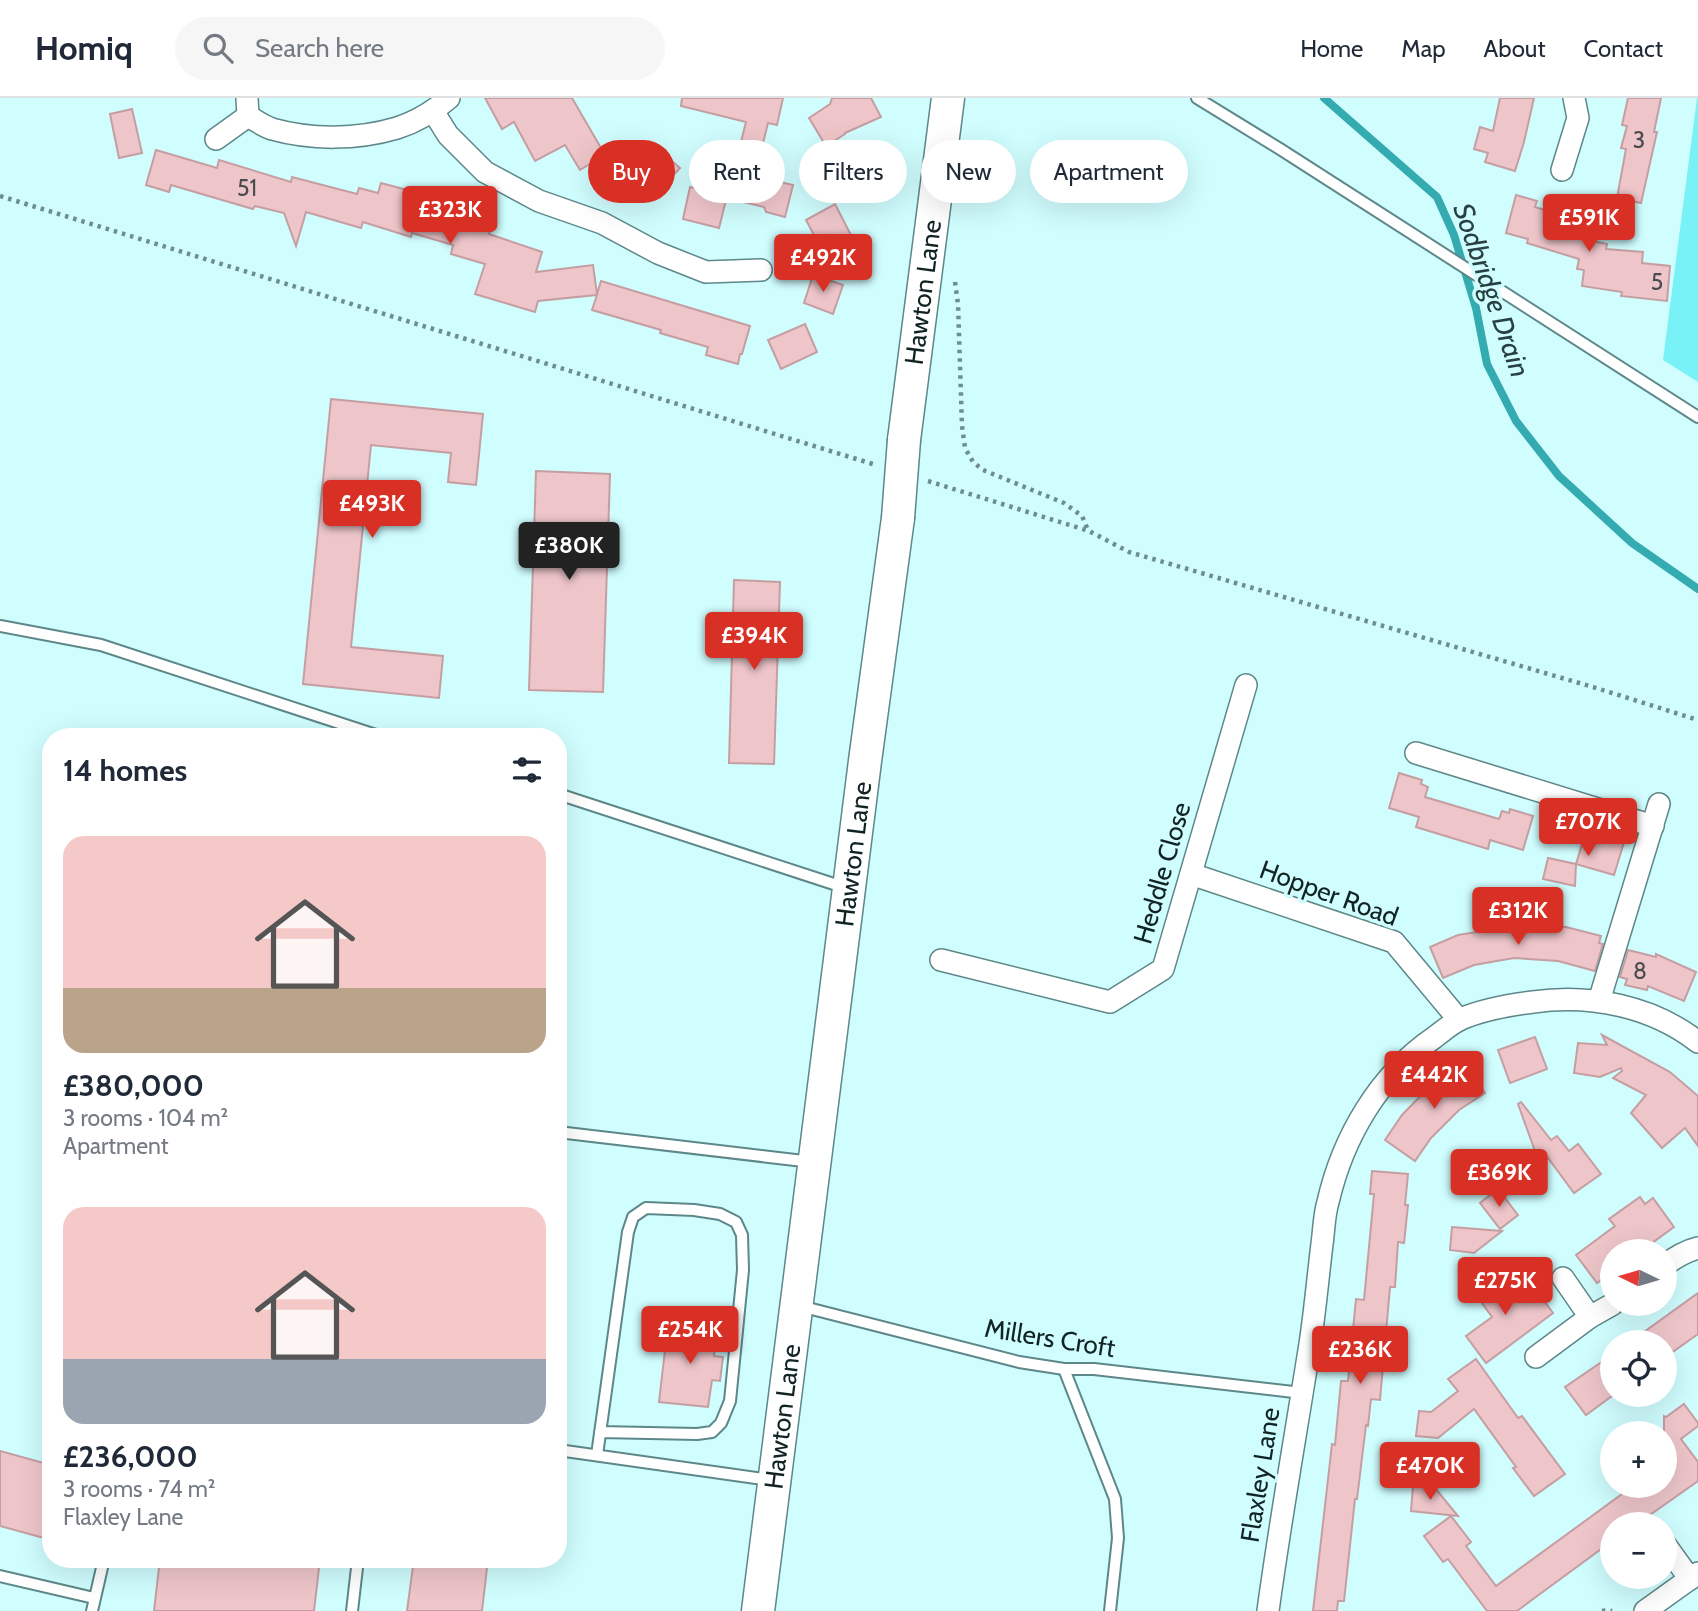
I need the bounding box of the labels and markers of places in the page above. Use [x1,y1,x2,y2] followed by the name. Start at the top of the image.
[401,186,499,246] pin: £323K
[1540,194,1638,254] pin: £591K
[774,234,872,294] pin: £492K
[323,480,421,540] pin: £493K
[520,522,618,582] pin: £380K
[705,612,803,672] pin: £394K
[1539,798,1637,858] pin: £707K
[1469,888,1567,947] pin: £312K
[1385,1052,1483,1111] pin: £442K
[1450,1150,1548,1209] pin: £369K
[1456,1258,1554,1317] pin: £275K
[641,1306,739,1366] pin: £254K
[1311,1326,1409,1386] pin: £236K
[1381,1442,1479,1502] pin: £470K

